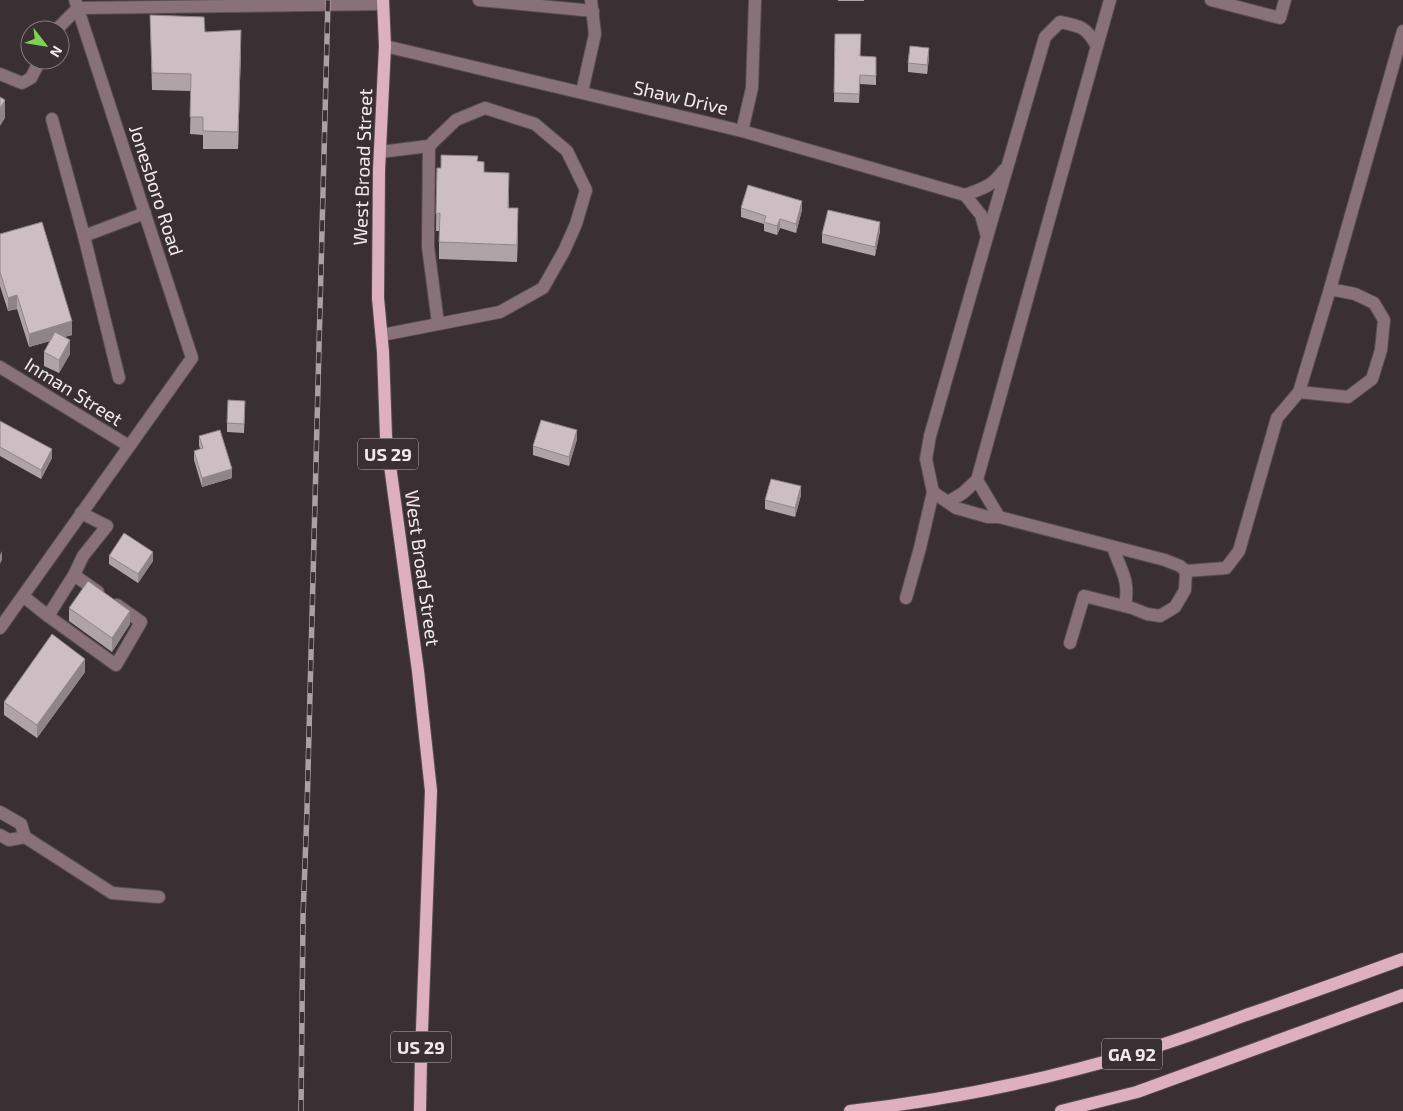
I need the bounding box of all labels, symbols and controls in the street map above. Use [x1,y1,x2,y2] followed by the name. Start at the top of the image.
[20,20,70,70] north arrow
[47,43,66,61] text: N
[631,75,731,119] street label: Shaw Drive
[348,88,376,246] street label: West Broad Street
[125,122,189,258] street label: Jonesboro Road
[21,352,127,430] street label: Inman Street
[358,438,418,469] road number: US 29
[401,489,445,647] street label: West Broad Street
[391,1032,451,1062] road number: US 29
[1102,1038,1162,1070] road number: GA 92

